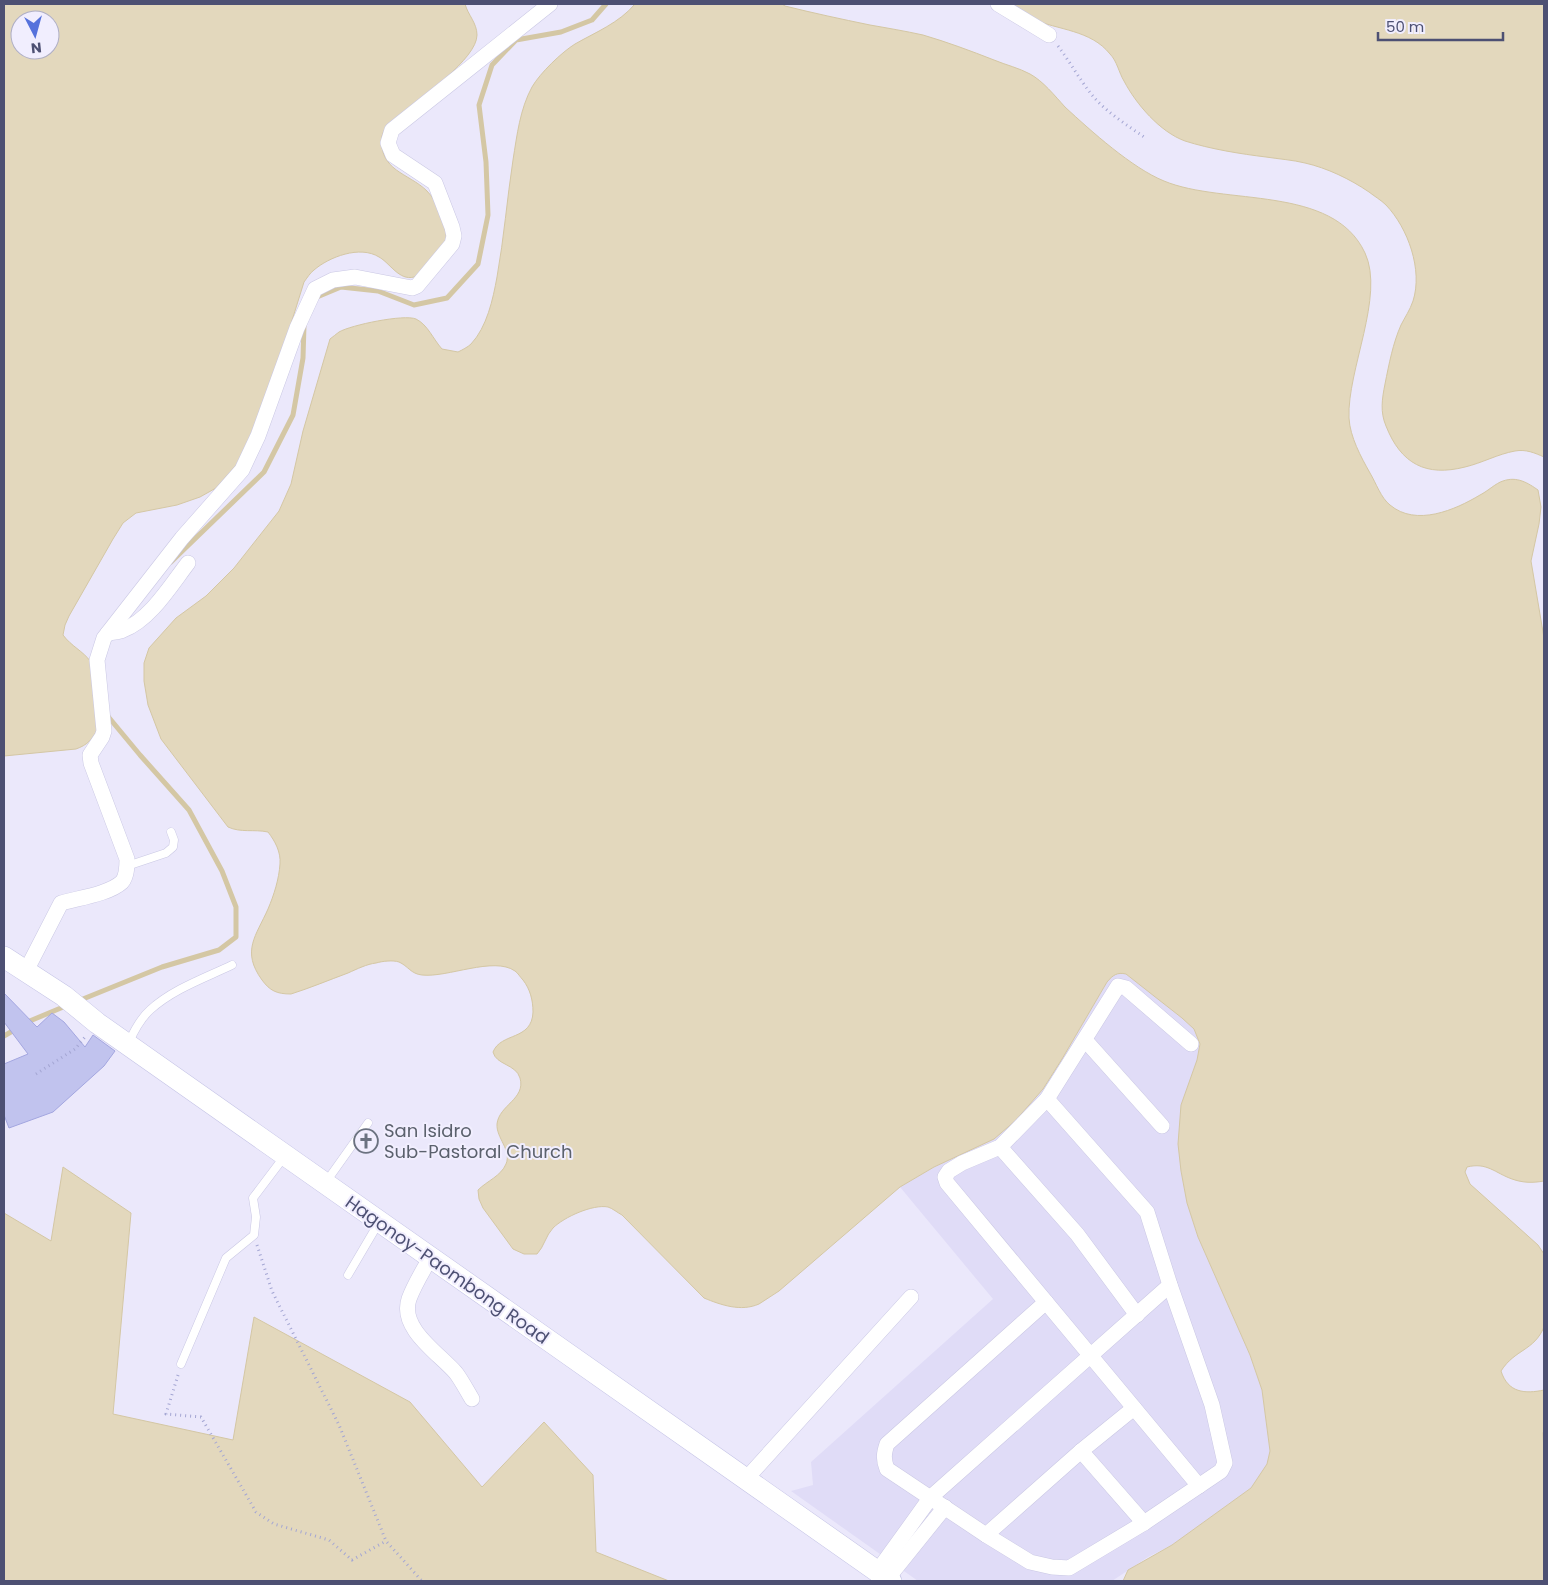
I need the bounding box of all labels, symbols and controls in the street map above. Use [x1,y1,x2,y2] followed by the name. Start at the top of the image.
[10,10,60,60] north arrow
[1378,10,1503,42] scale bar
[1386,16,1424,37] text: 50 m
[30,37,43,58] text: N
[384,1118,572,1164] place label: San Isidro Sub-Pastoral Church
[353,1128,379,1154] church icon: San Isidro Sub-Pastoral Church
[341,1190,554,1350] street label: Hagonoy-Paombong Road

